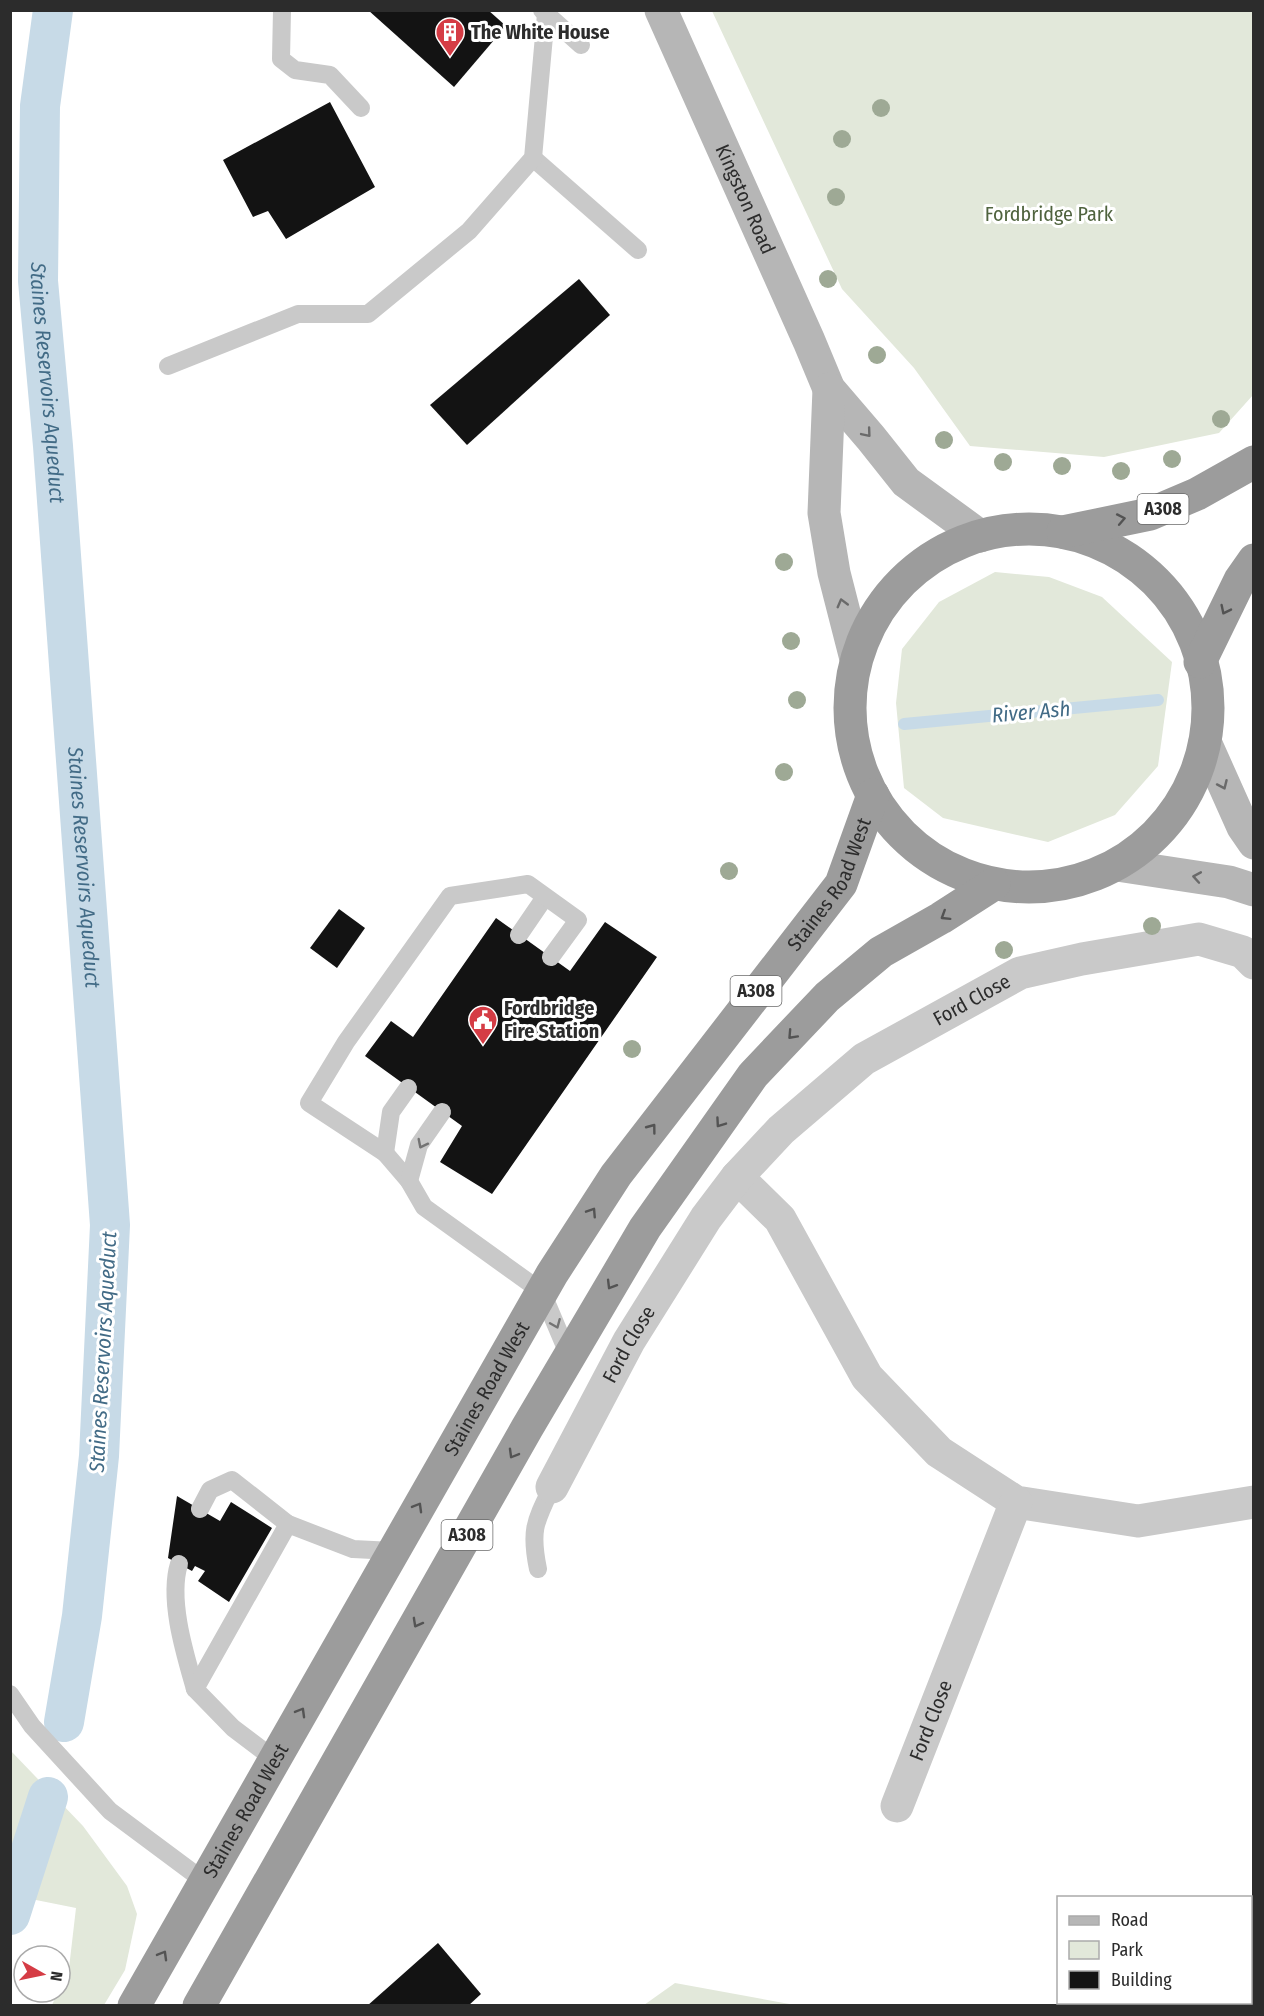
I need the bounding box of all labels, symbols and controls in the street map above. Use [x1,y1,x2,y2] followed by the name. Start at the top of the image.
[434,16,466,58] building icon: The White House
[471,20,610,44] place label: The White House
[711,140,780,258] street label: Kingston Road
[985,202,1114,226] park label: Fordbridge Park
[25,261,70,504] water label: Staines Reservoirs Aqueduct
[860,426,871,437] one-way arrow
[1138,494,1188,524] road number: A308
[1115,513,1125,526] one-way arrow
[836,598,849,608] one-way arrow
[1221,604,1233,615] one-way arrow
[991,696,1071,728] water label: River Ash
[62,745,106,989] water label: Staines Reservoirs Aqueduct
[1216,778,1228,789] one-way arrow
[782,814,876,955] street label: Staines Road West
[1192,871,1202,884] one-way arrow
[940,909,951,920] one-way arrow
[929,969,1014,1031] street label: Ford Close
[730,976,782,1006] road number: A308
[504,996,599,1043] place label: Fordbridge Fire Station
[467,1004,499,1046] public building icon: Fordbridge Fire Station
[788,1027,799,1038] one-way arrow
[716,1117,727,1128] one-way arrow
[644,1124,655,1135] one-way arrow
[417,1138,429,1149] one-way arrow
[585,1208,596,1219] one-way arrow
[84,1231,122,1474] water label: Staines Reservoirs Aqueduct
[607,1279,619,1289] one-way arrow
[597,1301,660,1387] street label: Ford Close
[439,1317,535,1460] street label: Staines Road West
[549,1318,561,1329] one-way arrow
[509,1447,520,1458] one-way arrow
[411,1502,423,1513] one-way arrow
[442,1520,492,1550] road number: A308
[412,1617,424,1627] one-way arrow
[904,1677,957,1764] street label: Ford Close
[294,1708,305,1718] one-way arrow
[198,1739,294,1882] street label: Staines Road West
[1057,1896,1252,2004] legend
[1111,1909,1148,1931] text: Road
[1111,1939,1144,1961] text: Park
[12,1944,72,2004] north arrow
[155,1950,167,1961] one-way arrow
[1111,1969,1172,1991] text: Building
[46,1970,66,1982] text: N

